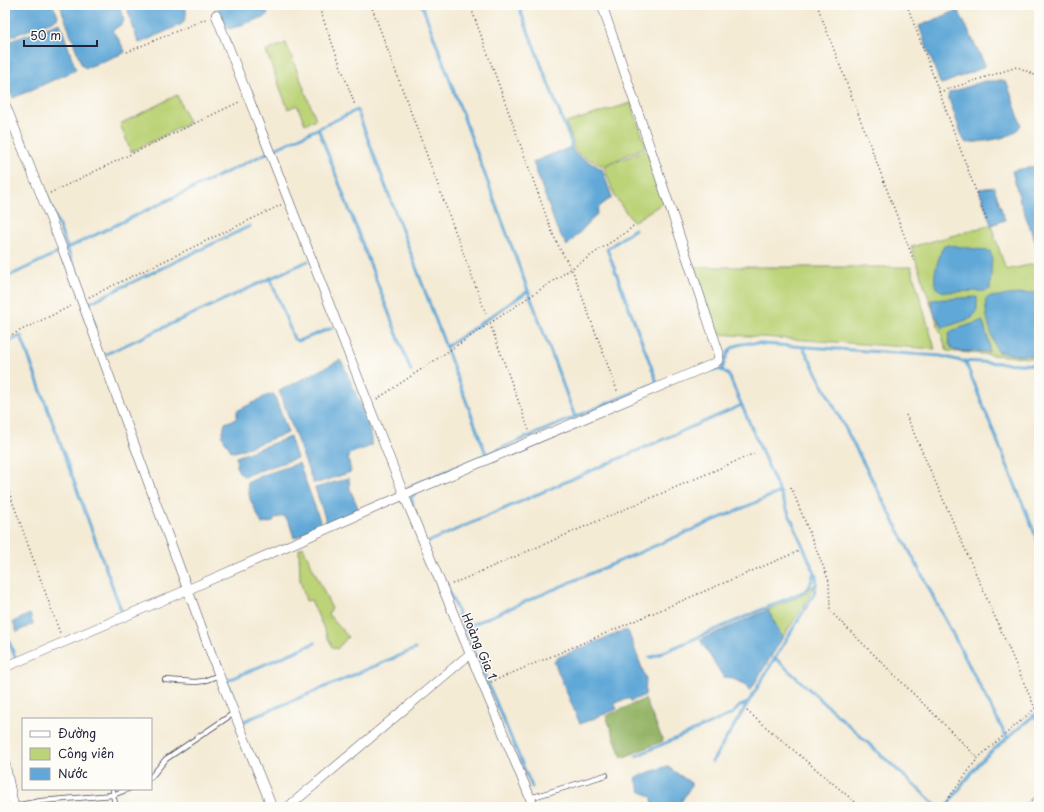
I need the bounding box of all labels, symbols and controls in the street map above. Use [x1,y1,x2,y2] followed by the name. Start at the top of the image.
[24,22,97,48] scale bar
[30,26,61,44] text: 50 m
[458,610,502,682] street label: Hoàng Gia 1
[22,718,152,790] legend
[58,724,96,742] text: Đường
[58,744,114,762] text: Công viên
[58,764,88,782] text: Nước

